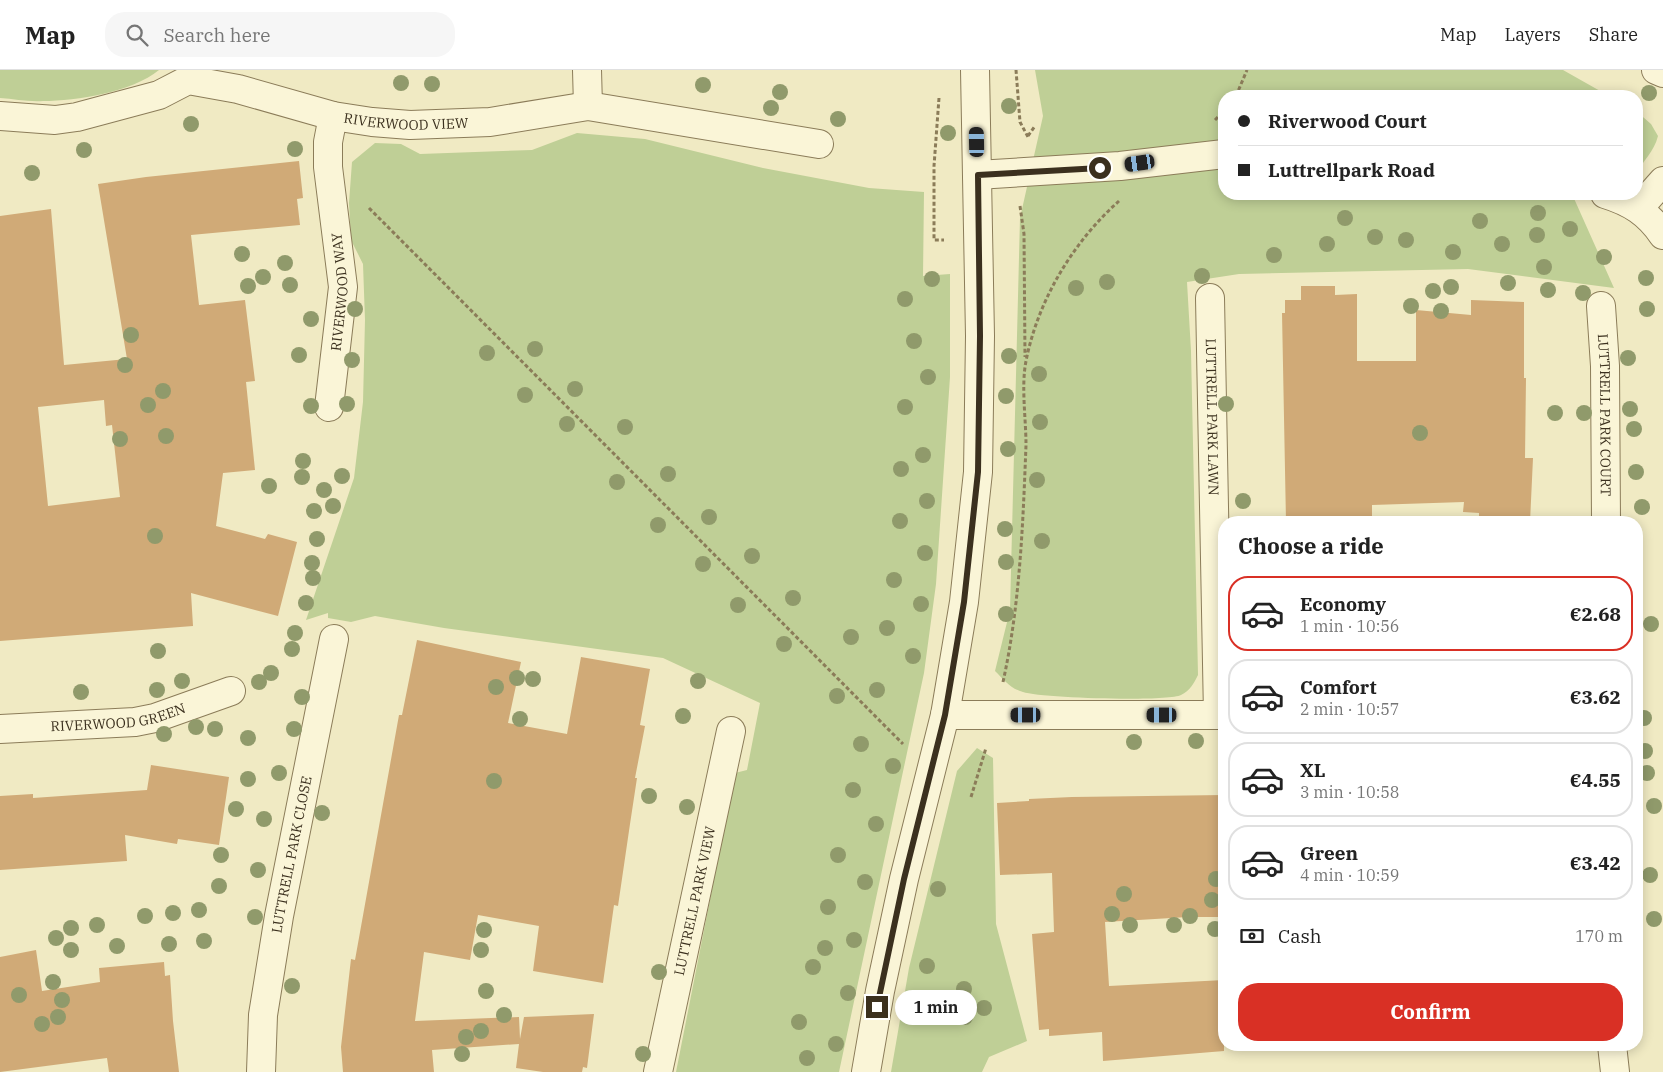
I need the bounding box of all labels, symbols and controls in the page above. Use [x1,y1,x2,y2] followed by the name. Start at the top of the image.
[105,12,455,57] search box
[25,19,75,51] text: Map
[123,21,151,49] icon: search
[163,23,270,47] text: Search here
[1440,23,1477,46] text: Map
[1505,23,1561,46] text: Layers
[1589,23,1638,46] text: Share
[343,109,469,134] street label: RIVERWOOD VIEW
[1268,109,1427,133] text: Riverwood Court
[969,127,984,157] car
[1124,153,1155,173] car
[1089,157,1111,179] route start
[1268,158,1435,182] text: Luttrellpark Road
[327,231,352,352] street label: RIVERWOOD WAY
[1594,333,1615,496] street label: LUTTRELL PARK COURT
[1202,338,1223,496] street label: LUTTRELL PARK LAWN
[1238,531,1384,560] text: Choose a ride
[1240,591,1285,636] icon: car
[1300,592,1386,616] text: Economy
[1570,602,1621,626] text: €2.68
[1300,616,1399,636] text: 1 min · 10:56
[1240,674,1285,719] icon: car
[1300,675,1377,699] text: Comfort
[1570,685,1621,709] text: €3.62
[50,699,188,735] street label: RIVERWOOD GREEN
[1300,699,1399,719] text: 2 min · 10:57
[1011,708,1041,723] car
[1147,708,1177,723] car
[1240,757,1285,802] icon: car
[1300,758,1326,782] text: XL
[1570,768,1621,792] text: €4.55
[267,774,316,934] street label: LUTTRELL PARK CLOSE
[1300,782,1399,802] text: 3 min · 10:58
[670,824,719,977] street label: LUTTRELL PARK VIEW
[1240,840,1285,885] icon: car
[1300,841,1358,865] text: Green
[1570,851,1621,875] text: €3.42
[1300,865,1399,885] text: 4 min · 10:59
[1238,922,1266,950] icon: cash
[1278,924,1322,948] text: Cash
[1575,926,1623,946] text: 170 m
[1238,983,1623,1041] button: Confirm
[894,990,977,1024] callout: 1 min
[866,996,888,1018] route end
[914,997,958,1017] text: 1 min

